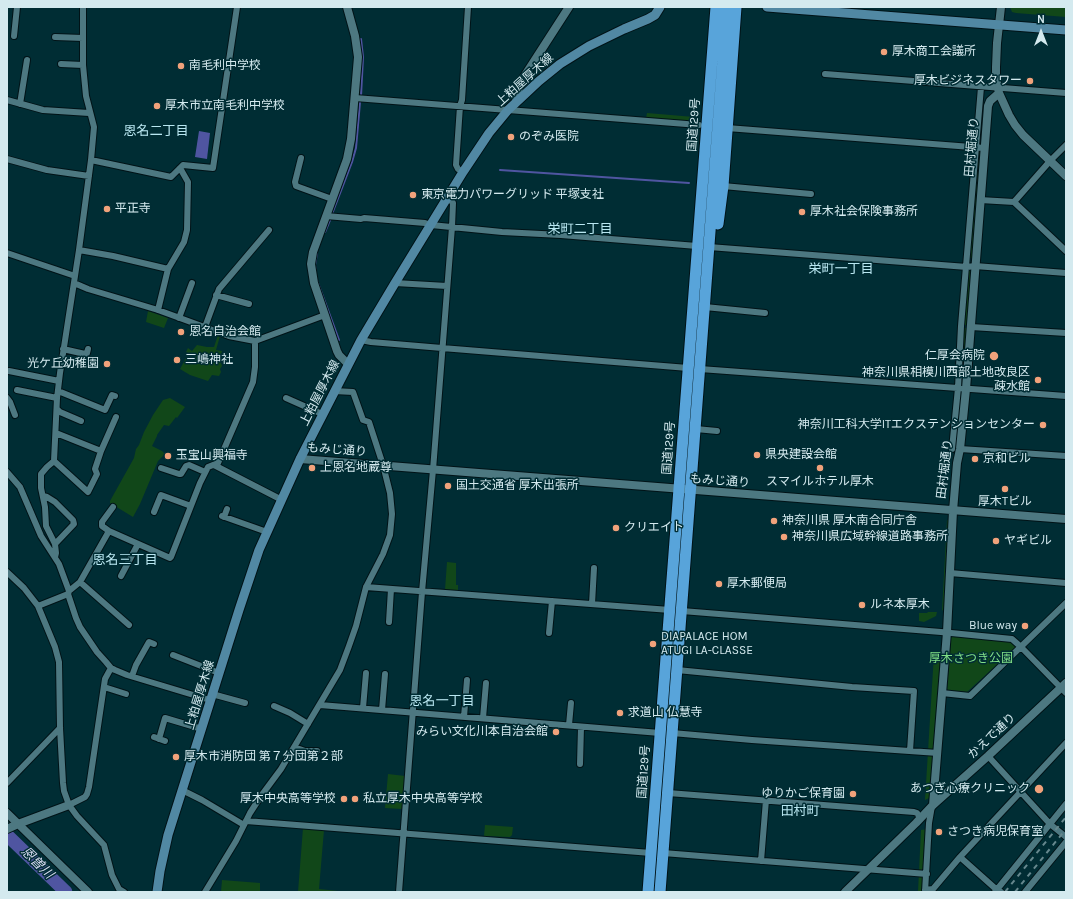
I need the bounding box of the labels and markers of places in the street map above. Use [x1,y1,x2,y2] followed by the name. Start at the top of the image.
[892,45,976,59] place label: 厚木商工会議所
[879,47,889,57] marker: 厚木商工会議所
[189,59,261,73] place label: 南毛利中学校
[176,61,186,71] marker: 南毛利中学校
[914,74,1022,88] place label: 厚木ビジネスタワー
[1025,76,1035,86] marker: 厚木ビジネスタワー
[165,99,285,113] place label: 厚木市立南毛利中学校
[152,101,162,111] marker: 厚木市立南毛利中学校
[519,130,579,144] place label: のぞみ医院
[506,132,516,142] marker: のぞみ医院
[421,188,604,202] place label: 東京電力パワーグリッド 平塚支社
[408,190,418,200] marker: 東京電力パワーグリッド 平塚支社
[115,202,151,216] place label: 平正寺
[102,204,112,214] marker: 平正寺
[810,205,918,219] place label: 厚木社会保険事務所
[797,207,807,217] marker: 厚木社会保険事務所
[189,325,261,339] place label: 恩名自治会館
[176,327,186,337] marker: 恩名自治会館
[925,349,985,363] place label: 仁厚会病院
[988,350,1000,362] marker: 仁厚会病院
[185,353,233,367] place label: 三嶋神社
[172,355,182,365] marker: 三嶋神社
[27,357,99,371] place label: 光ケ丘幼稚園
[102,359,112,369] marker: 光ケ丘幼稚園
[862,366,1030,394] place label: 神奈川県相模川西部土地改良区 疎水館
[1033,375,1043,385] marker: 神奈川県相模川西部土地改良区 疎水館
[798,418,1035,432] place label: 神奈川工科大学ITエクステンションセンター
[1038,420,1048,430] marker: 神奈川工科大学ITエクステンションセンター
[765,448,837,462] place label: 県央建設会館
[176,449,248,463] place label: 玉宝山興福寺
[752,450,762,460] marker: 県央建設会館
[163,451,173,461] marker: 玉宝山興福寺
[983,452,1031,466] place label: 京和ビル
[970,454,980,464] marker: 京和ビル
[320,461,392,475] place label: 上恩名地蔵尊
[307,463,317,473] marker: 上恩名地蔵尊
[815,463,825,473] marker: スマイルホテル厚木
[766,475,874,489] place label: スマイルホテル厚木
[456,479,579,493] place label: 国土交通省 厚木出張所
[443,481,453,491] marker: 国土交通省 厚木出張所
[1000,484,1010,494] marker: 厚木Tビル
[978,495,1032,509] place label: 厚木Tビル
[782,514,917,528] place label: 神奈川県 厚木南合同庁舎
[769,516,779,526] marker: 神奈川県 厚木南合同庁舎
[624,521,684,535] place label: クリエイト
[611,523,621,533] marker: クリエイト
[792,530,948,544] place label: 神奈川県広域幹線道路事務所
[779,532,789,542] marker: 神奈川県広域幹線道路事務所
[1004,534,1052,548] place label: ヤギビル
[991,536,1001,546] marker: ヤギビル
[727,577,787,591] place label: 厚木郵便局
[714,579,724,589] marker: 厚木郵便局
[870,598,930,612] place label: ルネ本厚木
[857,600,867,610] marker: ルネ本厚木
[969,619,1017,633] place label: Blue way
[1020,621,1030,631] marker: Blue way
[661,630,753,658] place label: DIAPALACE HOM ATUGI LA-CLASSE
[648,639,658,649] marker: DIAPALACE HOM ATUGI LA-CLASSE
[628,706,703,720] place label: 求道山 仏慧寺
[615,708,625,718] marker: 求道山 仏慧寺
[416,725,548,739] place label: みらい文化川本自治会館
[551,727,561,737] marker: みらい文化川本自治会館
[184,750,343,764] place label: 厚木市消防団 第７分団第２部
[171,752,181,762] marker: 厚木市消防団 第７分団第２部
[910,782,1030,796] place label: あつぎ心療クリニック
[1033,783,1045,795] marker: あつぎ心療クリニック
[761,787,845,801] place label: ゆりかご保育園
[848,789,858,799] marker: ゆりかご保育園
[240,792,336,806] place label: 厚木中央高等学校
[363,792,483,806] place label: 私立厚木中央高等学校
[339,794,349,804] marker: 厚木中央高等学校
[350,794,360,804] marker: 私立厚木中央高等学校
[947,825,1043,839] place label: さつき病児保育室
[934,827,944,837] marker: さつき病児保育室

